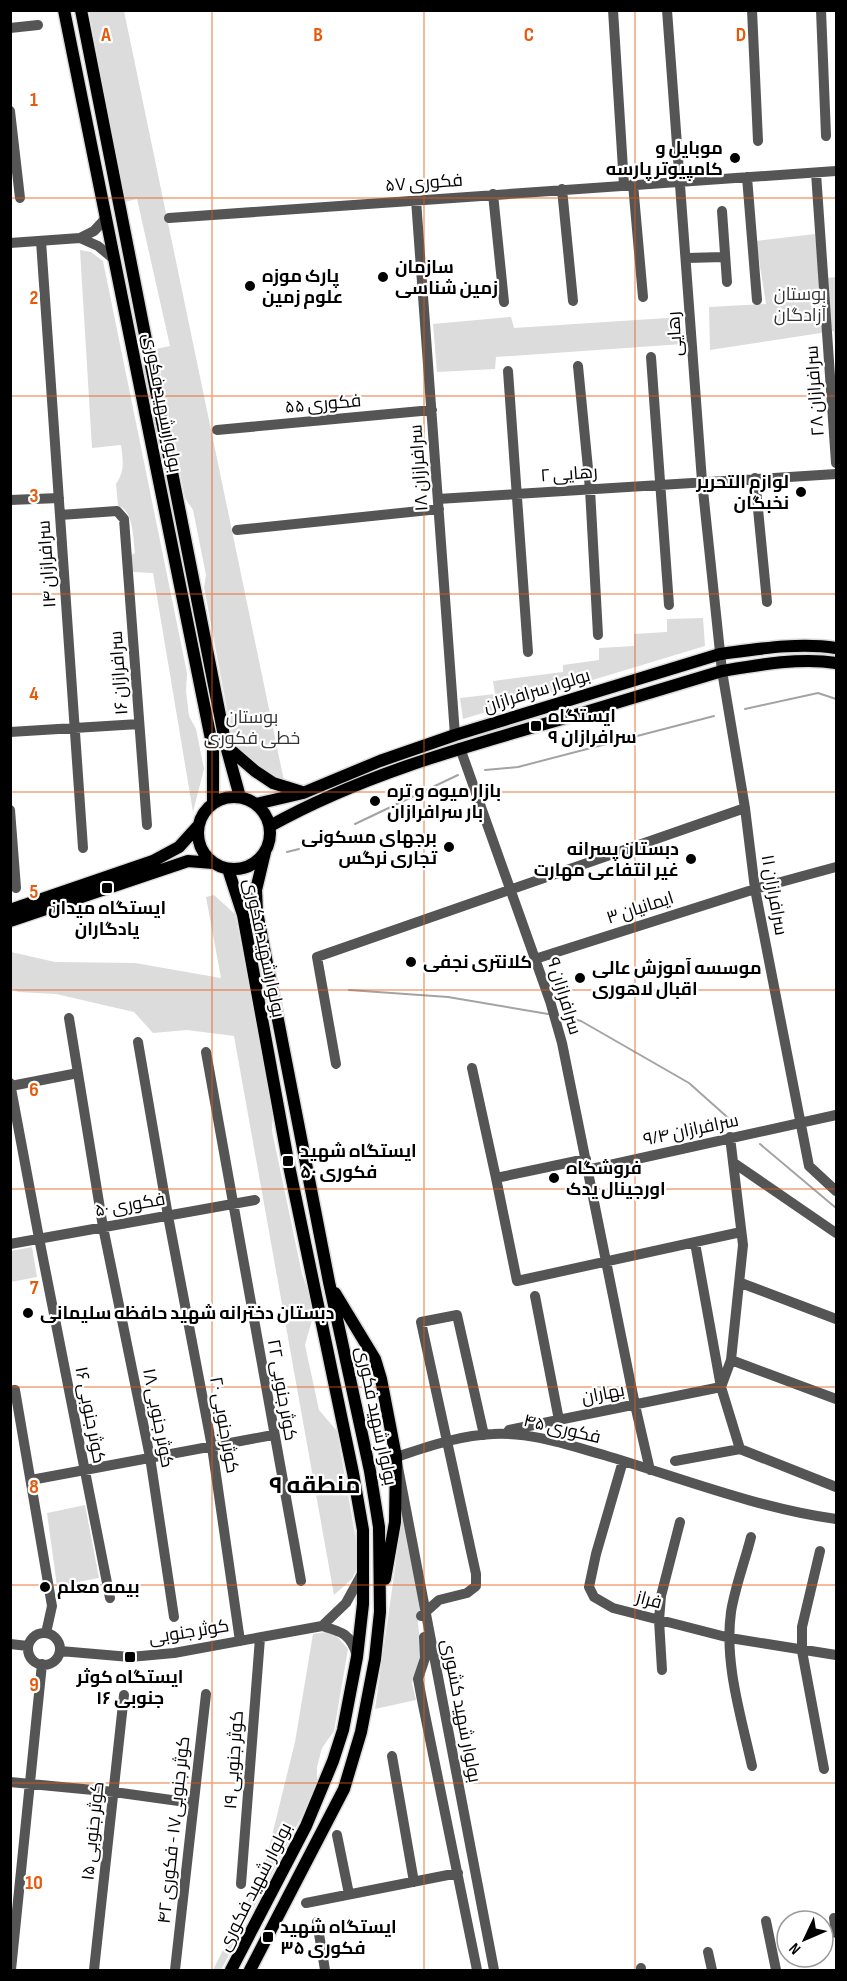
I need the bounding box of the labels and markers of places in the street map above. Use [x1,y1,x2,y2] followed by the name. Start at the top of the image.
[606,138,723,181] place label: موبایل و کامپیوتر پارسه
[728,151,742,165] marker: موبایل و کامپیوتر پارسه
[395,257,498,299] place label: سازمان زمین شناسی
[262,266,343,309] place label: پارک موزه علوم زمین
[376,270,390,284] marker: سازمان زمین شناسی
[243,279,257,293] marker: پارک موزه علوم زمین
[695,472,789,514] place label: لوازم التحریر نخبگان
[794,485,808,499] marker: لوازم التحریر نخبگان
[548,706,637,748] place label: ایستگاه سرافرازان ۹
[529,719,543,733] marker: ایستگاه سرافرازان ۹
[387,781,501,823] place label: بازار میوه و تره بار سرافرازان
[368,794,382,808] marker: بازار میوه و تره بار سرافرازان
[301,827,437,869] place label: برجهای مسکونی تجاری نرگس
[534,839,679,881] place label: دبستان پسرانه غیر انتفاعی مهارت
[442,840,456,854] marker: برجهای مسکونی تجاری نرگس
[684,852,698,866] marker: دبستان پسرانه غیر انتفاعی مهارت
[100,881,114,895] marker: ایستگاه میدان یادگاران
[48,898,166,940] place label: ایستگاه میدان یادگاران
[423,952,532,973] place label: کلانتری نجفی
[404,955,418,969] marker: کلانتری نجفی
[592,958,762,1000] place label: موسسه آموزش عالی اقبال لاهوری
[573,971,587,985] marker: موسسه آموزش عالی اقبال لاهوری
[300,1141,417,1183] place label: ایستگاه شهید فکوری ۵۰
[281,1154,295,1168] marker: ایستگاه شهید فکوری ۵۰
[566,1158,666,1200] place label: فروشگاه اورجینال یدک
[547,1171,561,1185] marker: فروشگاه اورجینال یدک
[40,1303,335,1324] place label: دبستان دخترانه شهید حافظه سلیمانی
[21,1306,35,1320] marker: دبستان دخترانه شهید حافظه سلیمانی
[57,1577,140,1599] place label: بیمه معلم
[38,1580,52,1594] marker: بیمه معلم
[123,1650,137,1664] marker: ایستگاه کوثر جنوبی ۱۶
[76,1667,183,1709] place label: ایستگاه کوثر جنوبی ۱۶
[280,1917,397,1959] place label: ایستگاه شهید فکوری ۳۵
[261,1930,275,1944] marker: ایستگاه شهید فکوری ۳۵

